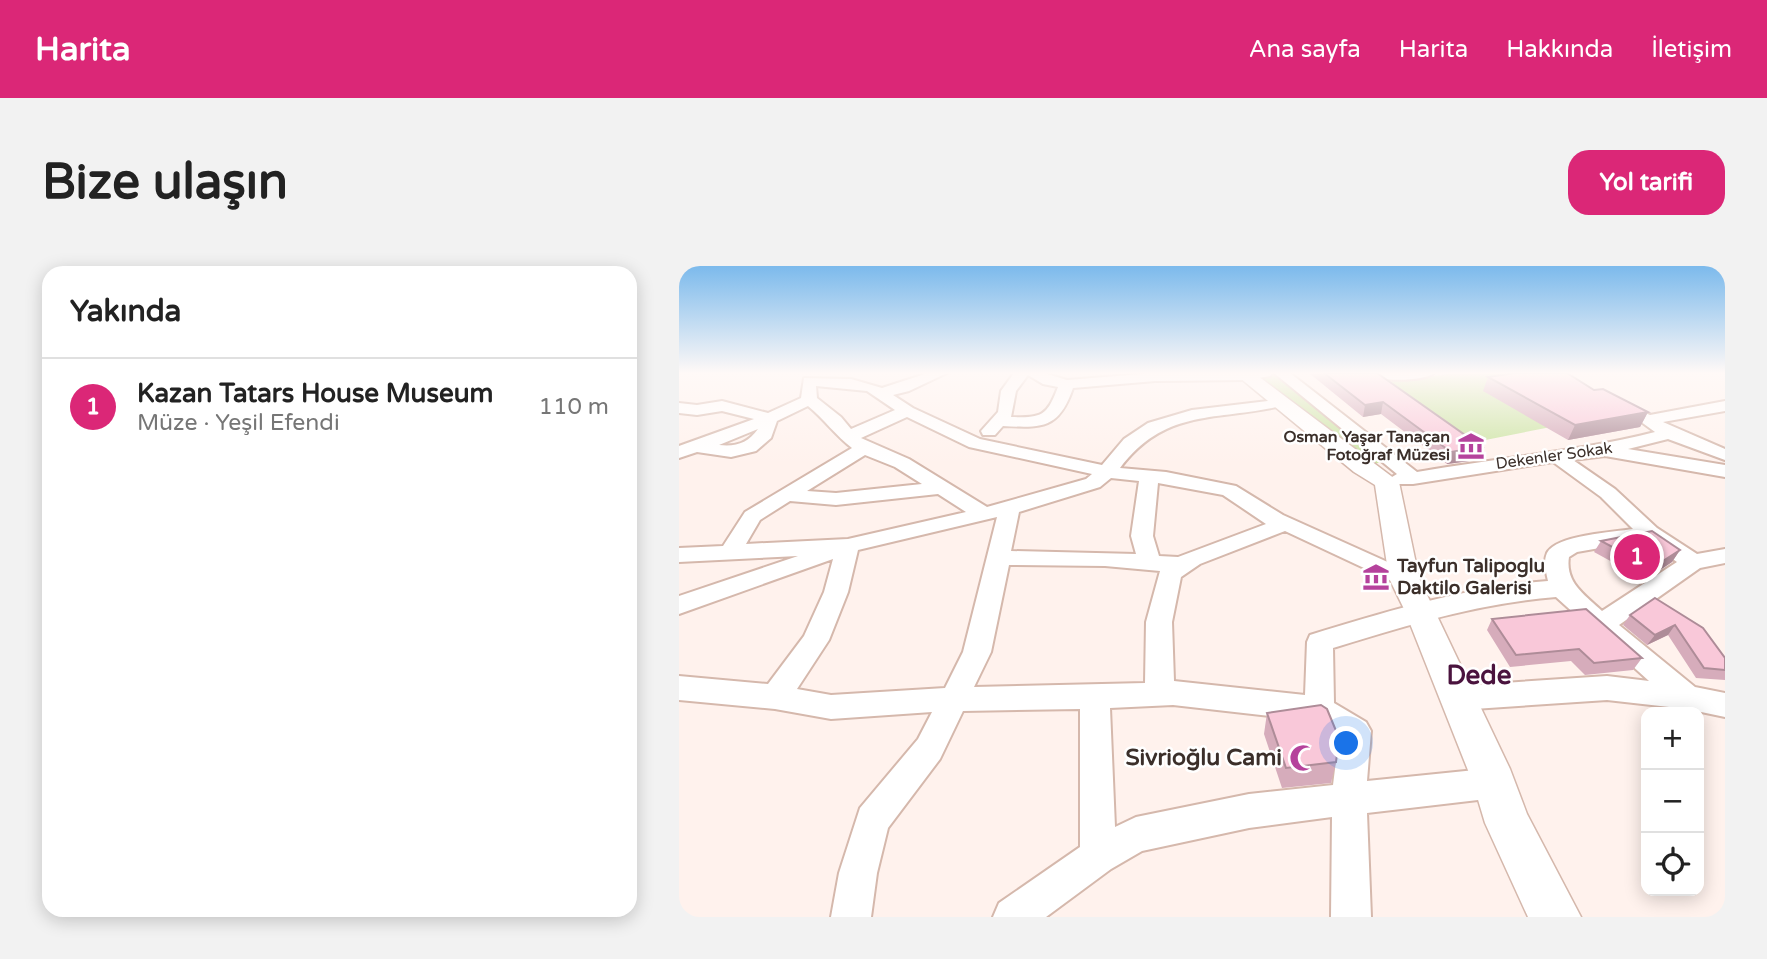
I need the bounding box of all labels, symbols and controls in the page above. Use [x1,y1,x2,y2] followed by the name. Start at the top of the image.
[35,30,130,69] text: Harita
[1249,35,1361,64] text: Ana sayfa
[1399,35,1468,64] text: Harita
[1506,35,1613,64] text: Hakkında
[1651,35,1732,64] text: İletişim
[1568,150,1725,215] button: Yol tarifi
[42,153,288,212] text: Bize ulaşın
[70,293,181,330] text: Yakında
[137,378,493,409] text: Kazan Tatars House Museum
[86,393,100,421] text: 1
[539,393,609,421] text: 110 m
[137,409,340,437] text: Müze · Yeşil Efendi
[1284,427,1450,465] place label: Osman Yaşar Tanaçan Fotoğraf Müzesi
[1456,431,1486,461] museum icon: Osman Yaşar Tanaçan Fotoğraf Müzesi
[1495,438,1614,474] street label: Dekenler Sokak
[1614,531,1660,583] pin: 1
[1396,555,1545,599] place label: Tayfun Talipoglu Daktilo Galerisi
[1361,562,1391,592] museum icon: Tayfun Talipoglu Daktilo Galerisi
[1447,660,1512,691] district label: Dede
[1641,707,1704,896] map controls
[1641,707,1704,770] button: +
[1329,726,1363,760] your location
[1288,743,1318,773] mosque icon: Sivrioğlu Cami
[1126,744,1282,772] place label: Sivrioğlu Cami
[1641,770,1704,833] button: −
[1641,833,1704,896] button: locate

